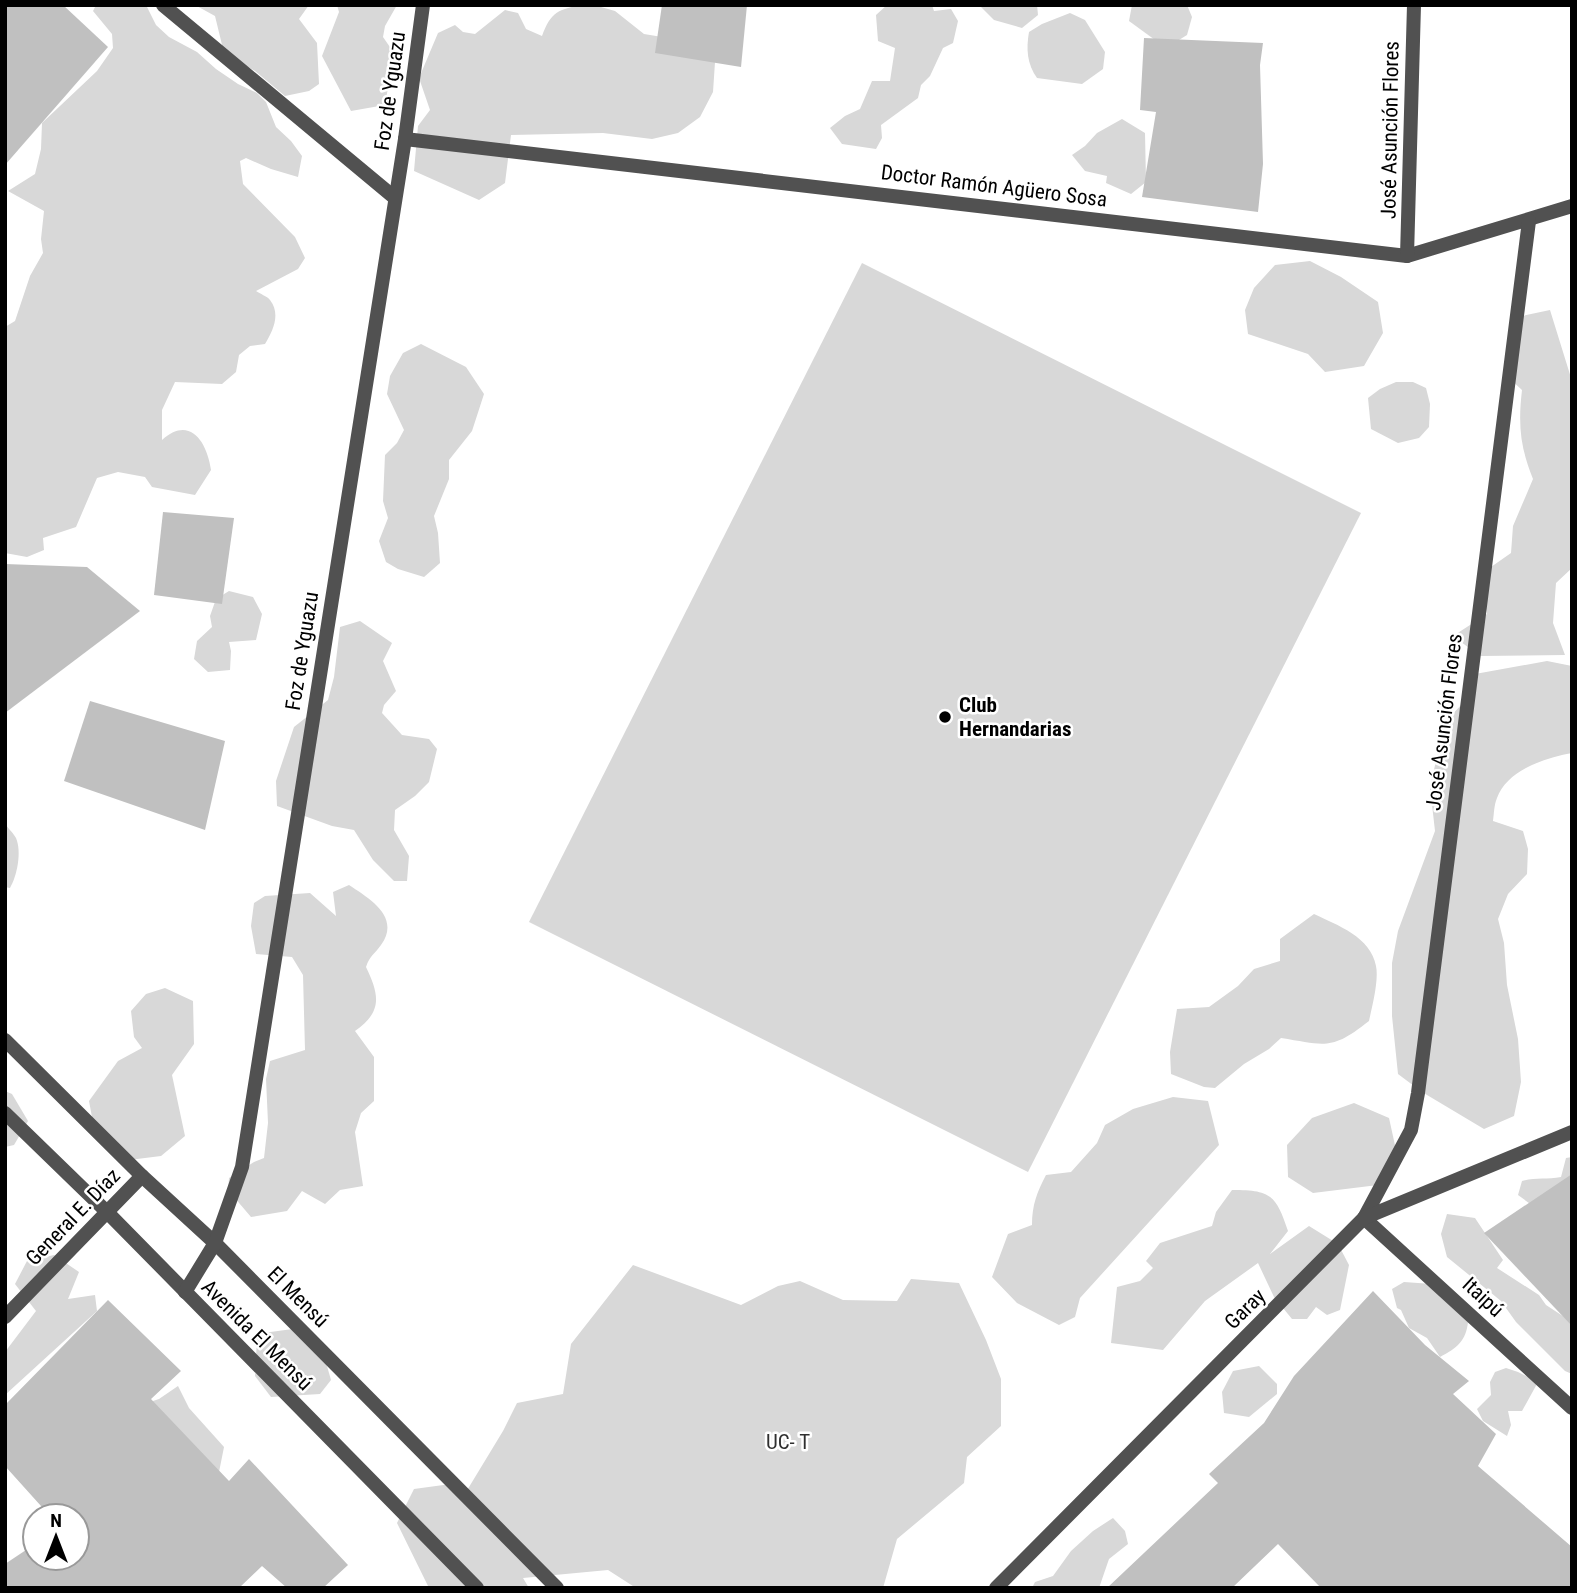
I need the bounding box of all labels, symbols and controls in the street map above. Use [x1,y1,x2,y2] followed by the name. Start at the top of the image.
[370,30,410,152] street label: Foz de Yguazu
[1376,41,1404,219] street label: José Asunción Flores
[880,160,1108,212] street label: Doctor Ramón Agüero Sosa
[281,590,323,712] street label: Foz de Yguazu
[1421,632,1467,812] street label: José Asunción Flores
[959,693,1071,741] place label: Club Hernandarias
[937,709,953,725] marker: Club Hernandarias
[21,1164,125,1270] street label: General E. Díaz
[263,1262,333,1332] street label: El Mensú
[1458,1272,1508,1322] street label: Itaipú
[197,1275,317,1395] street label: Avenida El Mensú
[1220,1284,1270,1334] street label: Garay
[766,1430,810,1454] park label: UC- T
[21,1502,91,1572] north arrow
[50,1509,62,1532] text: N

